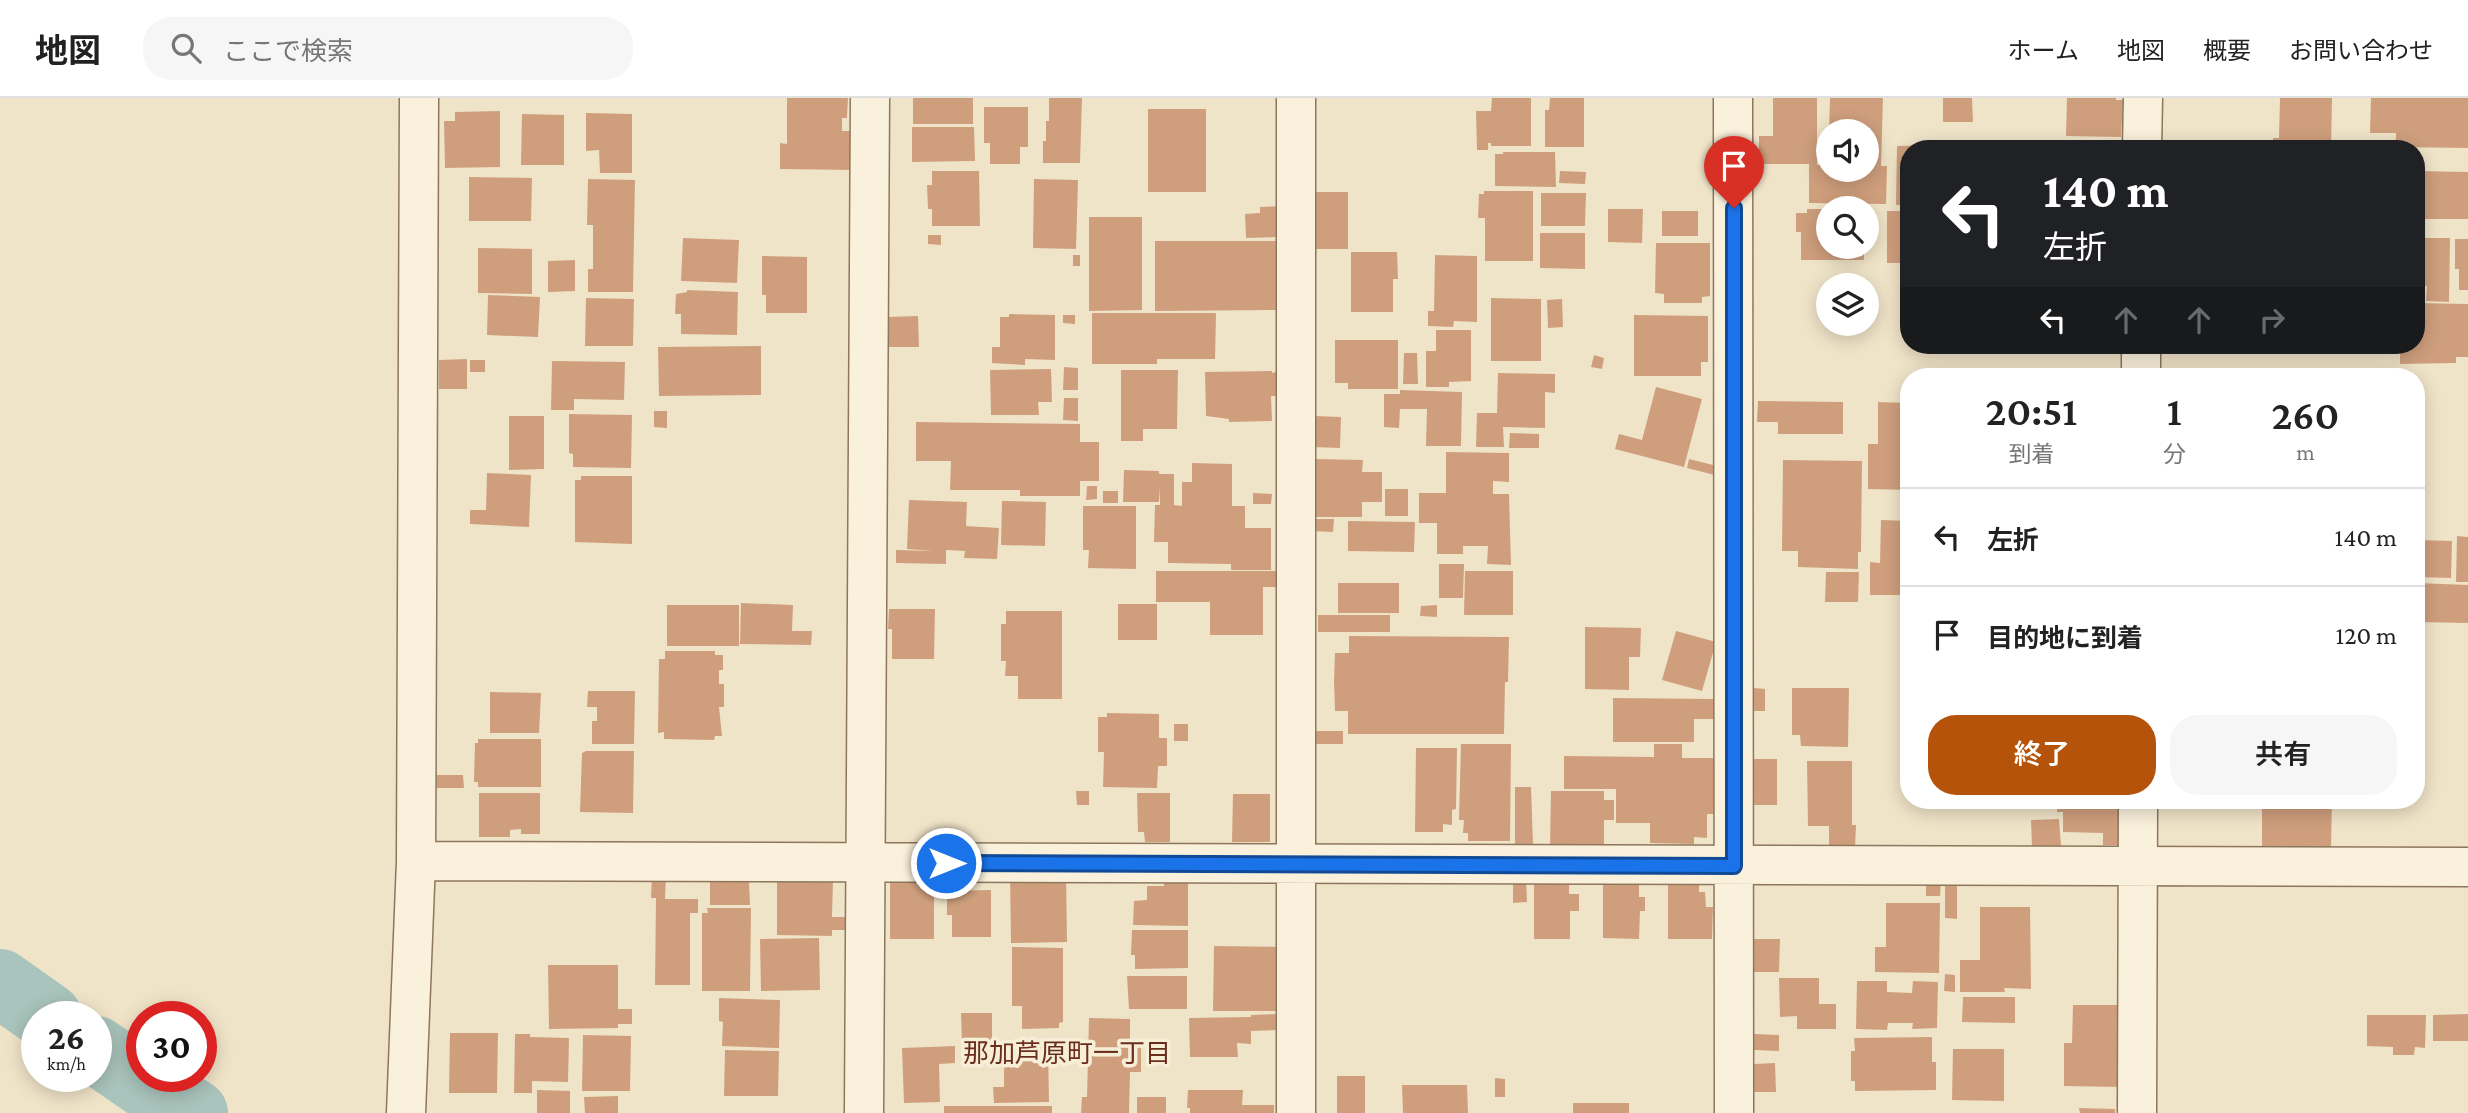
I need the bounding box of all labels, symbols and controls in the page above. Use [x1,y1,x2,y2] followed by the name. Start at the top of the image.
[143,17,633,80] search box
[167,29,205,67] icon: search
[35,32,101,69] text: 地図
[223,37,353,66] text: ここで検索
[2008,37,2079,64] text: ホーム
[2117,37,2165,64] text: 地図
[2203,37,2251,64] text: 概要
[2289,37,2433,64] text: お問い合わせ
[1816,119,1879,336] map controls
[1816,119,1879,182] button: sound
[1704,136,1764,208] pin
[1715,147,1753,185] icon: arrive
[2043,163,2168,218] text: 140 m
[1928,168,2019,259] icon: left
[1816,196,1879,259] button: search
[2043,229,2107,265] text: 左折
[1816,273,1879,336] button: layers
[2034,301,2072,339] icon: left
[2107,301,2145,339] icon: ahead
[2180,301,2218,339] icon: ahead
[2253,301,2291,339] icon: right
[1986,387,2077,434] text: 20:51
[2167,387,2182,434] text: 1
[2271,391,2339,438] text: 260
[2296,439,2315,465] text: m
[2008,441,2054,467] text: 到着
[2163,441,2186,467] text: 分
[1928,518,1966,556] icon: left
[2335,523,2397,552] text: 140 m
[1987,526,2039,555] text: 左折
[1928,616,1966,654] icon: arrive
[2336,621,2397,650] text: 120 m
[1987,624,2143,653] text: 目的地に到着
[1928,715,2156,795] button: 終了
[2170,715,2397,795] button: 共有
[909,826,983,900] position arrow
[126,1001,217,1092] speed limit sign: 30
[48,1018,85,1057] text: 26
[963,1039,1171,1068] district label: 那加芦原町一丁目
[47,1054,86,1074] text: km/h

